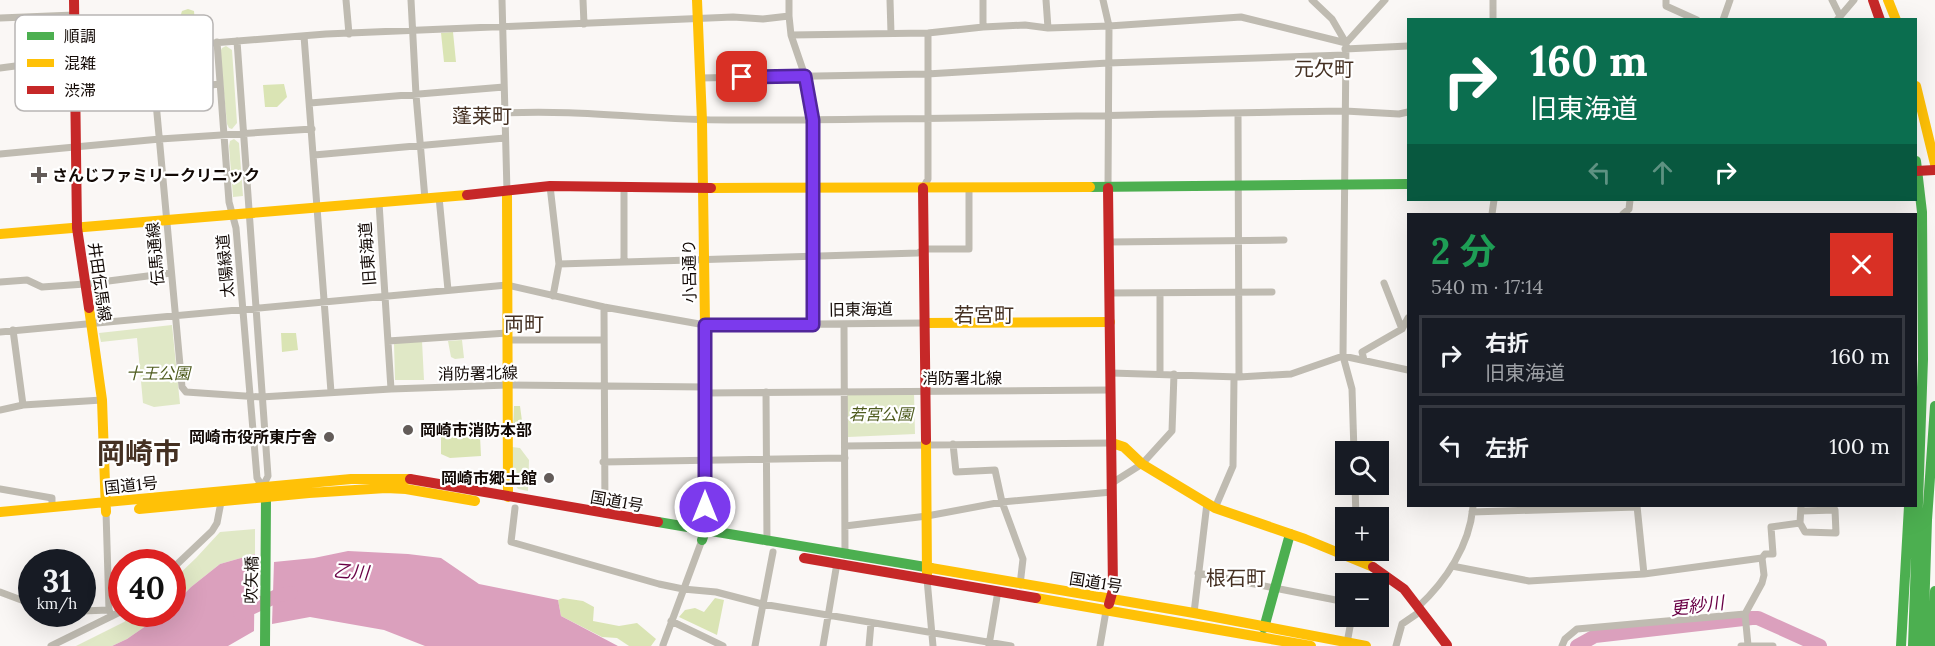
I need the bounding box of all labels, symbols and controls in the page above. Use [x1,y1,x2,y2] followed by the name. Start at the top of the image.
[15,15,213,111] legend
[64,26,96,46] text: 順調
[1530,34,1648,88] text: 160 m
[1431,42,1509,120] icon: right
[716,51,767,102] pin
[64,53,96,73] text: 混雑
[1294,56,1354,81] district label: 元欠町
[725,60,758,93] icon: arrive
[64,80,96,100] text: 渋滞
[1530,91,1638,125] text: 旧東海道
[452,103,512,128] district label: 蓬莱町
[1583,156,1616,189] icon: left
[1646,156,1679,189] icon: ahead
[1709,156,1742,189] icon: right
[52,165,260,185] place label: さんじファミリークリニック
[30,166,48,184] marker: さんじファミリークリニック
[142,221,168,287] street label: 伝馬通線
[355,221,379,287] street label: 旧東海道
[1431,228,1496,274] text: 2 分
[212,233,238,299] street label: 太陽緑道
[1830,233,1893,296] button: close
[678,239,700,303] street label: 小呂通り
[85,241,115,323] street label: 井田伝馬線
[1431,274,1543,299] text: 540 m · 17:14
[829,298,893,320] street label: 旧東海道
[954,302,1014,327] district label: 若宮町
[504,311,544,336] district label: 両町
[1485,329,1529,357] text: 右折
[1434,339,1467,372] icon: right
[1830,342,1890,370] text: 160 m
[1485,360,1565,385] text: 旧東海道
[438,362,518,384] street label: 消防署北線
[126,363,192,383] park label: 十王公園
[922,368,1002,388] street label: 消防署北線
[849,404,915,424] park label: 若宮公園
[420,420,532,440] place label: 岡崎市消防本部
[401,423,415,437] marker: 岡崎市消防本部
[189,427,317,447] place label: 岡崎市役所東庁舎
[1434,429,1467,462] icon: left
[322,430,336,444] marker: 岡崎市役所東庁舎
[1829,432,1890,460] text: 100 m
[1485,434,1529,462] text: 左折
[97,435,181,471] district label: 岡崎市
[1335,441,1389,627] map controls
[1335,441,1389,495] button: search
[441,468,537,488] place label: 岡崎市郷土館
[542,471,556,485] marker: 岡崎市郷土館
[103,472,159,498] street label: 国道1号
[673,475,737,539] position arrow
[589,486,645,516] street label: 国道1号
[1335,507,1389,561] button: +
[108,549,186,627] speed limit sign: 40
[241,556,261,604] street label: 吹矢橋
[332,559,372,584] water label: 乙川
[43,562,71,600] text: 31
[1206,565,1266,590] district label: 根石町
[1068,568,1124,596] street label: 国道1号
[1335,573,1389,627] button: −
[1669,591,1727,620] water label: 更紗川
[37,594,77,613] text: km/h

